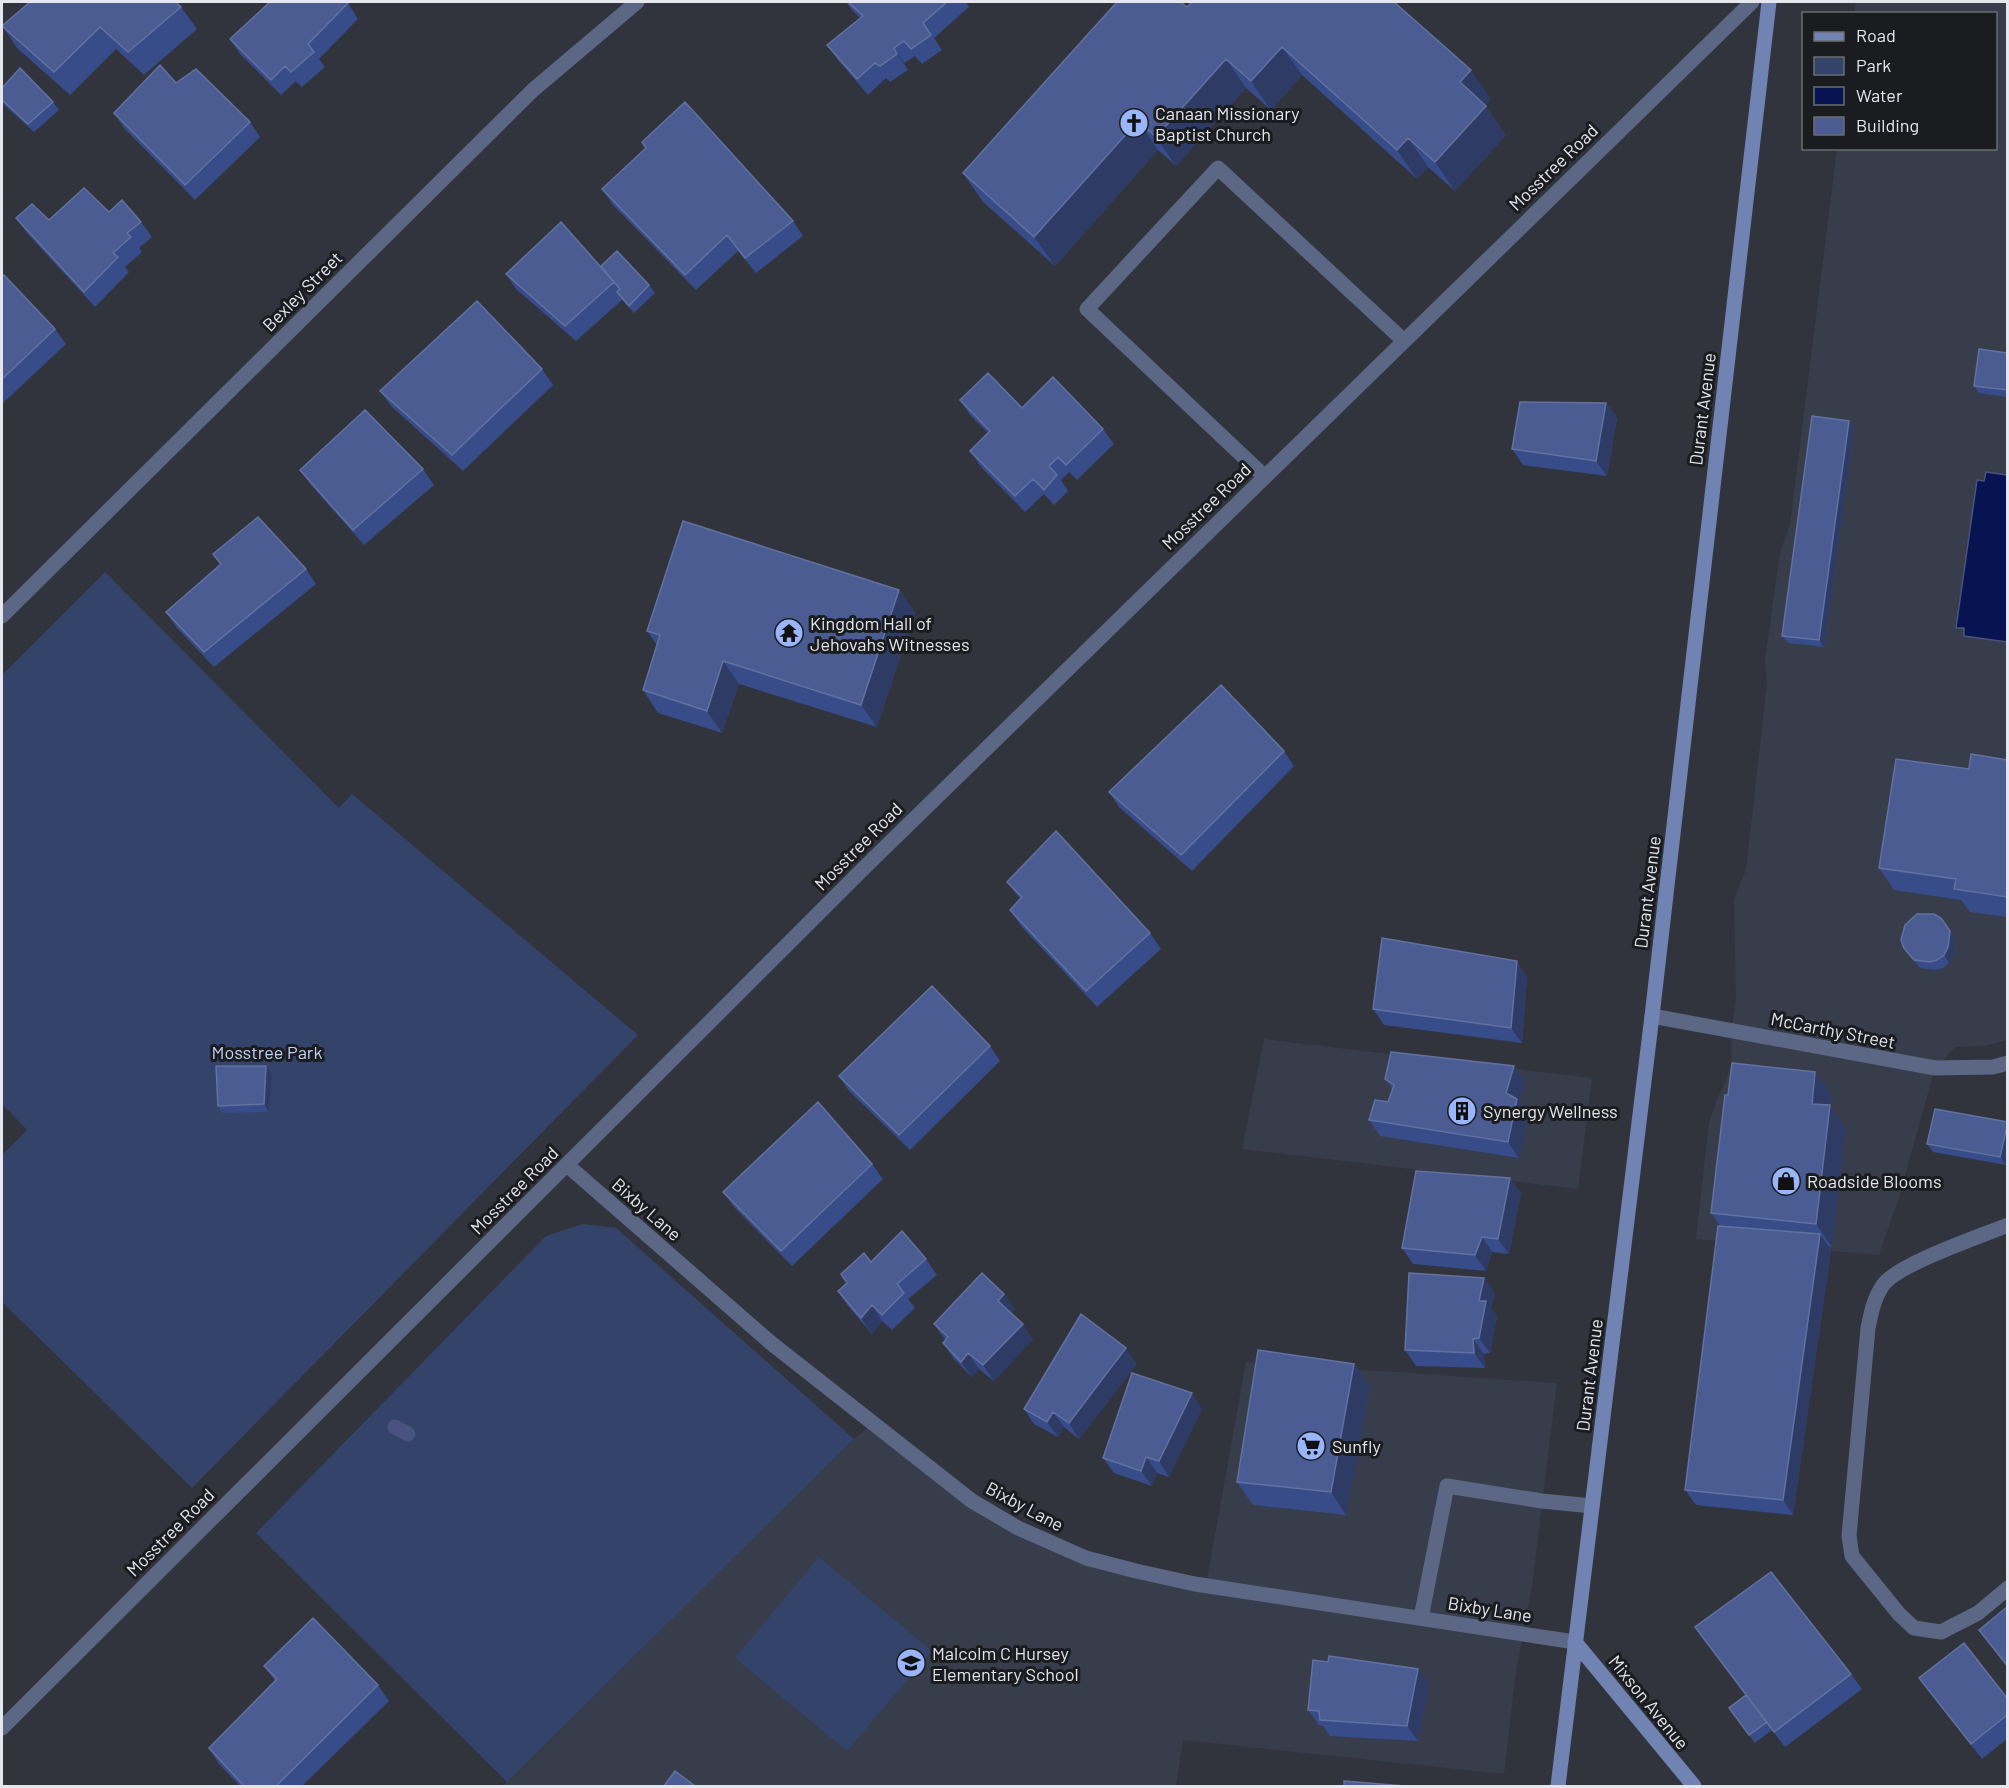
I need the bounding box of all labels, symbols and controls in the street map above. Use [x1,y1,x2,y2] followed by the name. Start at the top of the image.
[1802,12,1997,150] legend
[1856,24,1896,46] text: Road
[1856,54,1891,76] text: Park
[1856,84,1903,106] text: Water
[1155,102,1300,145] place label: Canaan Missionary Baptist Church
[1118,107,1150,139] church icon: Canaan Missionary Baptist Church
[1856,114,1919,136] text: Building
[1504,119,1602,215] street label: Mosstree Road
[258,247,346,335] street label: Bexley Street
[1684,351,1720,467] street label: Durant Avenue
[1157,458,1255,554] street label: Mosstree Road
[810,612,970,655] place label: Kingdom Hall of Jehovahs Witnesses
[773,617,805,649] temple icon: Kingdom Hall of Jehovahs Witnesses
[809,797,907,895] street label: Mosstree Road
[1629,834,1665,950] street label: Durant Avenue
[1769,1007,1897,1053] street label: McCarthy Street
[212,1041,322,1063] park label: Mosstree Park
[1446,1095,1478,1127] building icon: Synergy Wellness
[1483,1100,1618,1122] place label: Synergy Wellness
[465,1141,563,1239] street label: Mosstree Road
[1770,1165,1802,1197] shop icon: Roadside Blooms
[1807,1170,1942,1192] place label: Roadside Blooms
[608,1173,686,1245] street label: Bixby Lane
[1571,1317,1607,1433] street label: Durant Avenue
[1295,1430,1327,1462] supermarket icon: Sunfly
[1332,1435,1381,1457] place label: Sunfly
[982,1476,1068,1536] street label: Bixby Lane
[121,1483,219,1581] street label: Mosstree Road
[1446,1592,1534,1626] street label: Bixby Lane
[932,1642,1079,1685] place label: Malcolm C Hursey Elementary School
[895,1647,927,1679] school or university icon: Malcolm C Hursey Elementary School
[1604,1650,1694,1754] street label: Mixson Avenue

